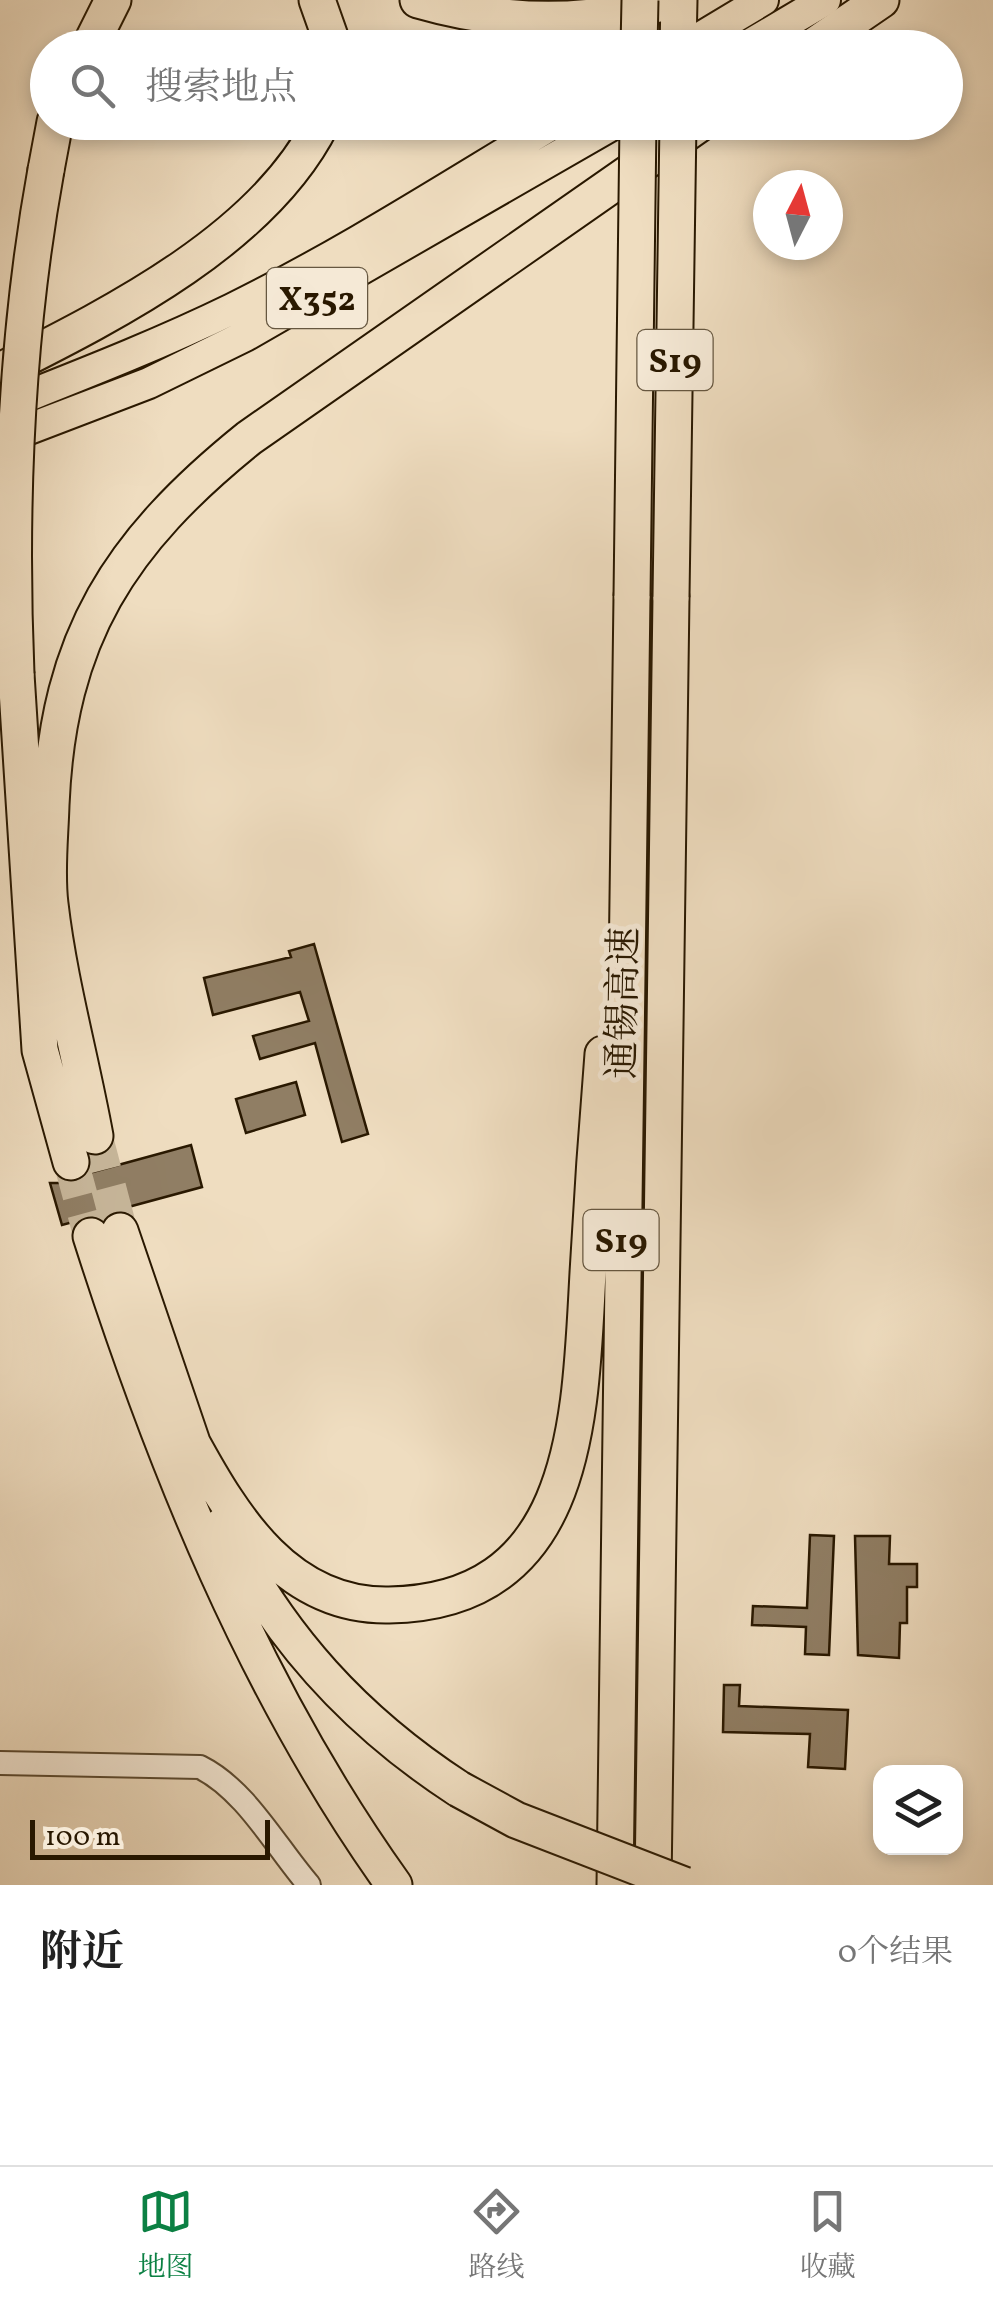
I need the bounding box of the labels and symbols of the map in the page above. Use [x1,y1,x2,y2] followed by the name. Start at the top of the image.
[753,170,843,260] north arrow
[267,268,367,328] road number: X352
[638,330,712,390] road number: S19
[598,927,653,1080] street label: 通锡高速
[584,1210,658,1270] road number: S19
[30,1815,270,1860] scale bar

